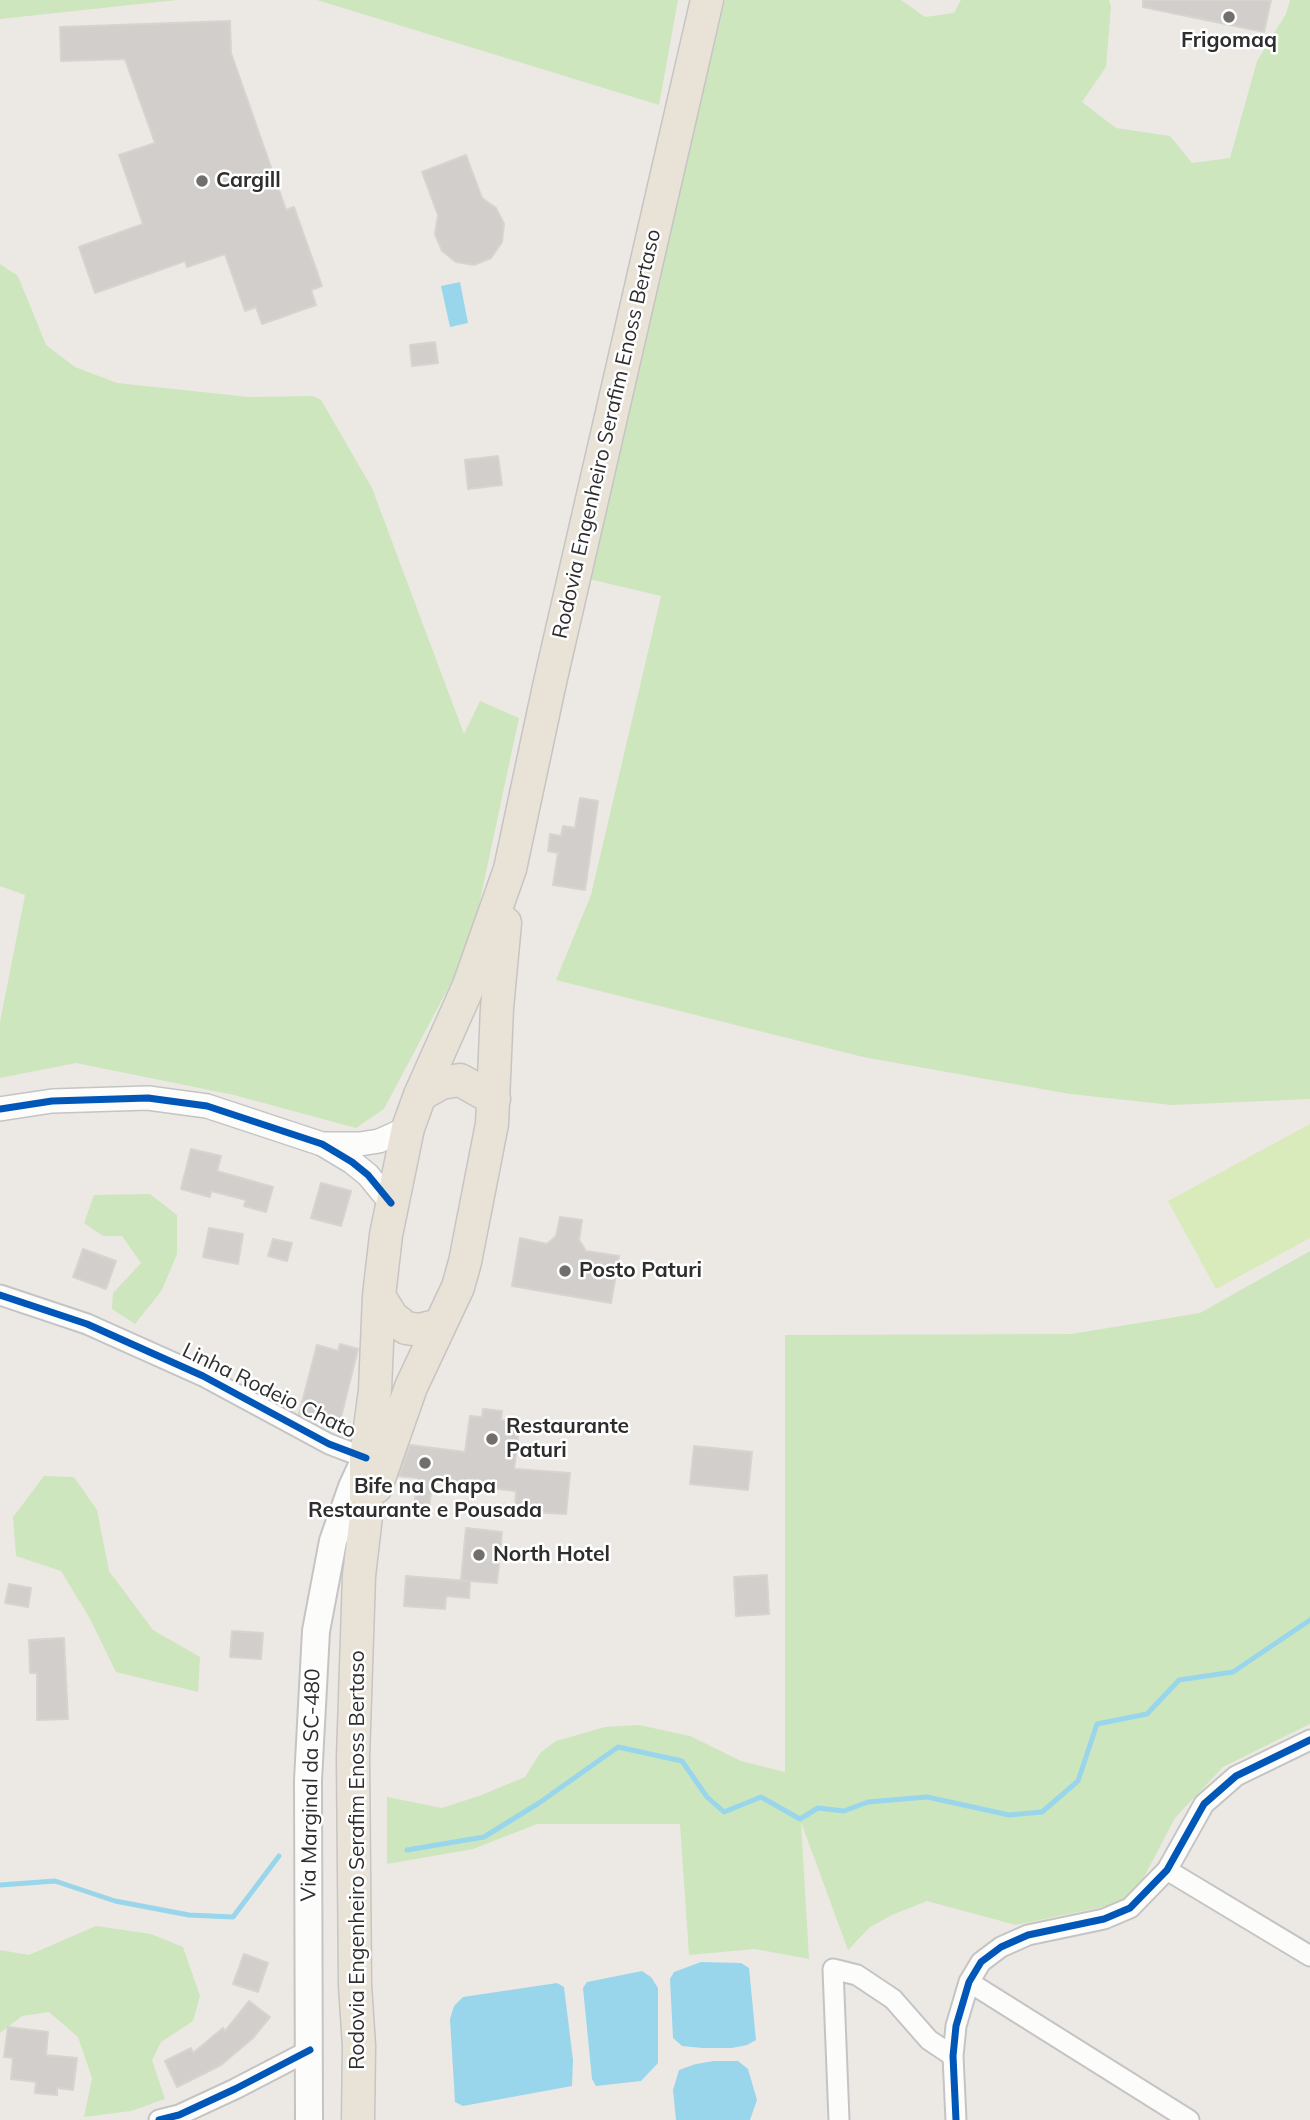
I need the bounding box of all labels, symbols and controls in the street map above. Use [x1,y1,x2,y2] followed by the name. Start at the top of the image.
[1221,9,1237,25] marker: Frigomaq
[1181,28,1277,54] place label: Frigomaq
[216,168,281,194] place label: Cargill
[194,173,210,189] marker: Cargill
[548,227,666,641] street label: Rodovia Engenheiro Serafim Enoss Bertaso
[579,1258,702,1284] place label: Posto Paturi
[557,1263,573,1279] marker: Posto Paturi
[178,1338,360,1444] street label: Linha Rodeio Chato
[506,1414,629,1464] place label: Restaurante Paturi
[484,1431,500,1447] marker: Restaurante Paturi
[417,1455,433,1471] marker: Bife na Chapa Restaurante e Pousada
[308,1474,542,1524] place label: Bife na Chapa Restaurante e Pousada
[493,1542,610,1568] place label: North Hotel
[471,1547,487,1563] marker: North Hotel
[345,1650,371,2070] street label: Rodovia Engenheiro Serafim Enoss Bertaso
[296,1668,326,1902] street label: Via Marginal da SC-480

